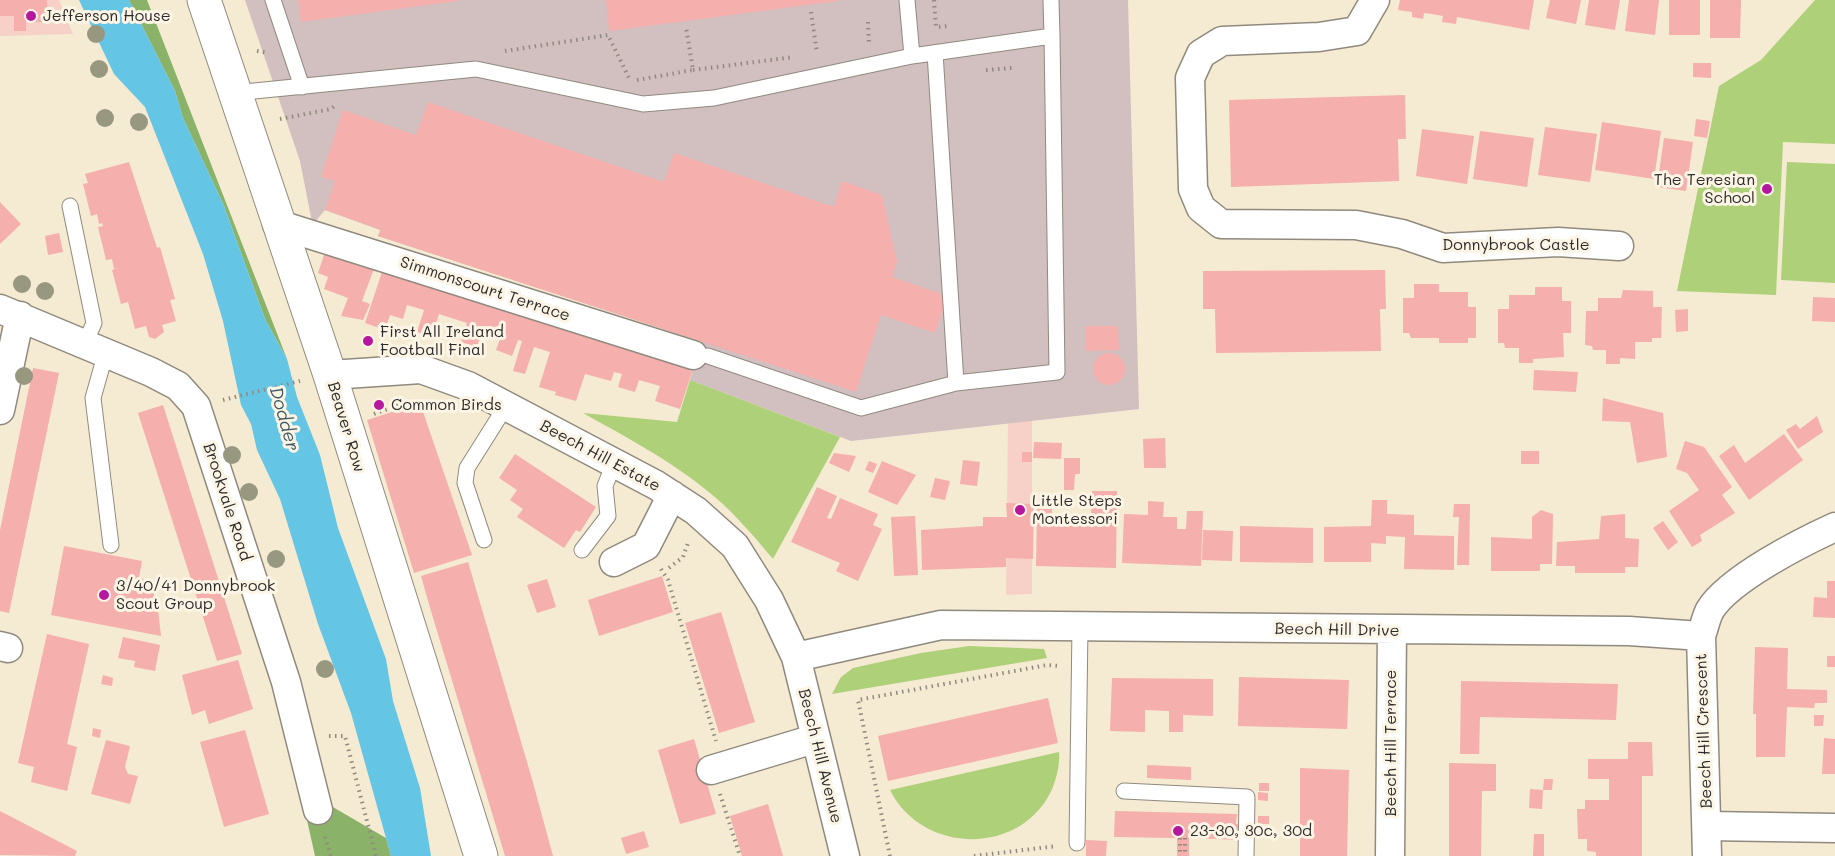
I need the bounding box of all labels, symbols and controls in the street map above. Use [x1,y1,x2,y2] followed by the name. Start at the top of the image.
[43,6,171,26] place label: Jefferson House
[24,9,38,23] marker: Jefferson House
[1654,170,1755,208] place label: The Teresian School
[1760,182,1774,196] marker: The Teresian School
[1442,235,1590,255] street label: Donnybrook Castle
[398,252,572,326] street label: Simmonscourt Terrace
[380,322,504,360] place label: First All Ireland Football Final
[361,334,375,348] marker: First All Ireland Football Final
[323,379,369,475] street label: Beaver Row
[265,384,303,454] water label: Dodder
[391,395,502,415] place label: Common Birds
[372,398,386,412] marker: Common Birds
[536,416,664,496] street label: Beech Hill Estate
[199,441,255,563] street label: Brookvale Road
[1032,491,1122,529] place label: Little Steps Montessori
[1013,503,1027,517] marker: Little Steps Montessori
[116,576,275,614] place label: 3/40/41 Donnybrook Scout Group
[97,588,111,602] marker: 3/40/41 Donnybrook Scout Group
[1274,619,1400,641] street label: Beech Hill Drive
[1692,653,1716,809] street label: Beech Hill Crescent
[1381,670,1401,816] street label: Beech Hill Terrace
[794,687,846,825] street label: Beech Hill Avenue
[1190,821,1312,841] place label: 23-30, 30c, 30d
[1171,824,1185,838] marker: 23-30, 30c, 30d

